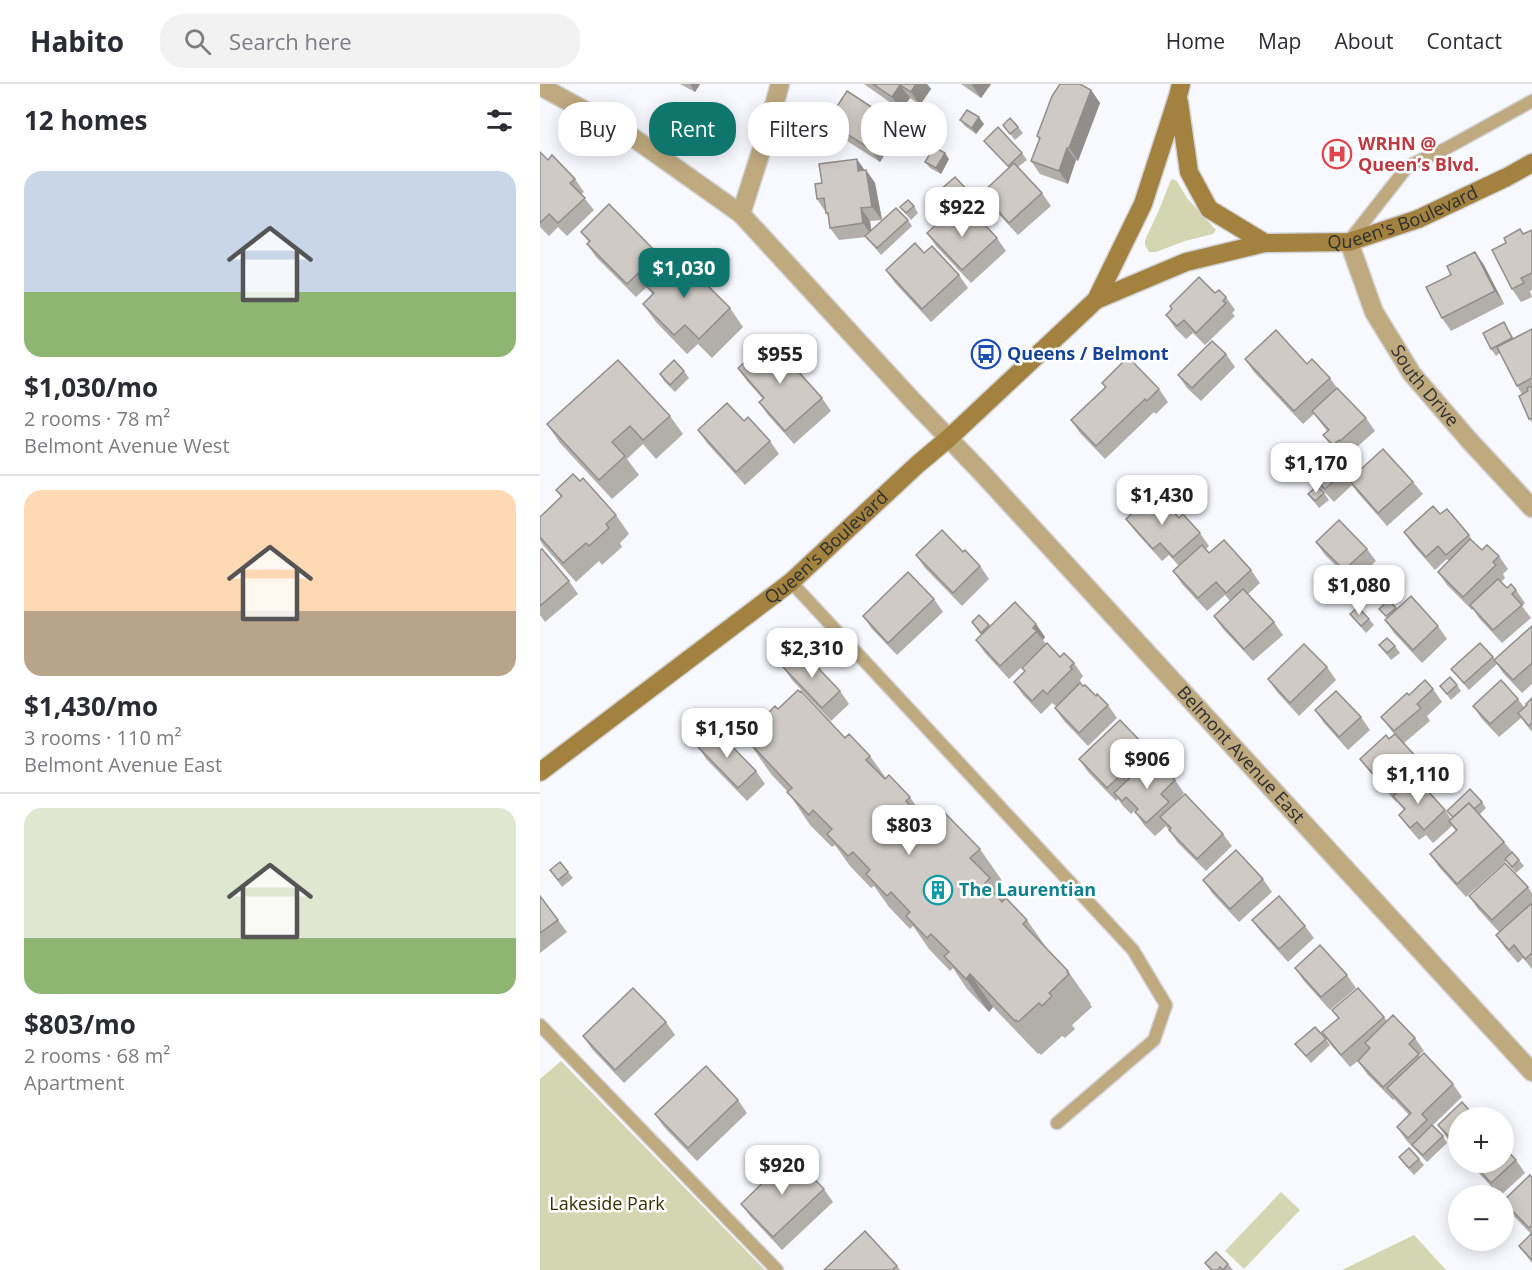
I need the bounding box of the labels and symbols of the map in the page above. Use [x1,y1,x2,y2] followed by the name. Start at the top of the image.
[1358,131,1479,176] place label: WRHN @ Queen’s Blvd.
[1321,138,1353,170] hospital icon: WRHN @ Queen’s Blvd.
[1327,180,1481,253] street label: Queen's Boulevard
[926,187,998,238] pin: $922
[635,248,733,299] pin: $1,030
[744,334,816,385] pin: $955
[970,338,1002,370] bus stop icon: Queens / Belmont
[1386,340,1465,431] street label: South Drive
[1007,341,1169,365] place label: Queens / Belmont
[1267,443,1365,494] pin: $1,170
[1113,475,1211,526] pin: $1,430
[759,485,893,609] street label: Queen's Boulevard
[1310,565,1408,616] pin: $1,080
[763,628,861,679] pin: $2,310
[1172,680,1311,828] street label: Belmont Avenue East
[678,708,776,759] pin: $1,150
[1111,739,1183,790] pin: $906
[1369,754,1467,805] pin: $1,110
[873,805,945,856] pin: $803
[922,874,954,906] building icon: The Laurentian
[959,877,1096,901] place label: The Laurentian
[746,1145,818,1196] pin: $920
[549,1191,665,1215] park label: Lakeside Park

